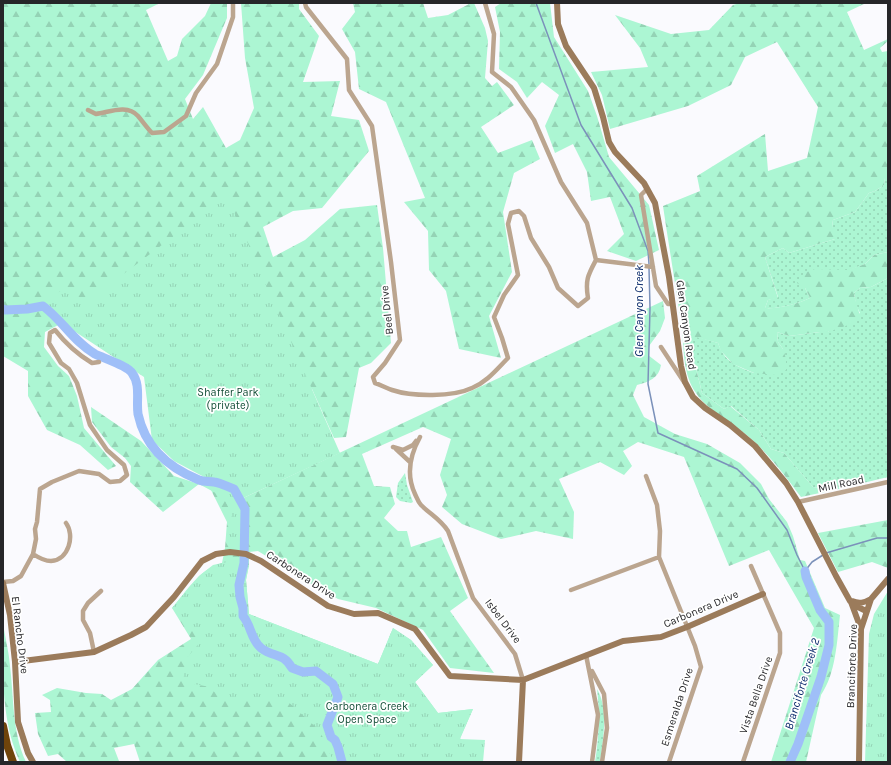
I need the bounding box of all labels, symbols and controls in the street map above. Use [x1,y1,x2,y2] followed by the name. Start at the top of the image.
[632,264,646,357] water label: Glen Canyon Creek
[673,279,699,371] street label: Glen Canyon Road
[378,284,396,335] street label: Beel Drive
[197,386,259,412] park label: Shaffer Park (private)
[817,473,865,495] street label: Mill Road
[264,548,338,602] street label: Carbonera Drive
[662,587,741,631] street label: Carbonera Drive
[9,596,31,675] street label: El Rancho Drive
[482,596,524,646] street label: Isbel Drive
[844,623,860,708] street label: Branciforte Drive
[781,636,823,731] water label: Branciforte Creek 2
[737,654,775,735] street label: Vista Bella Drive
[658,666,696,748] street label: Esmeralda Drive
[326,700,408,726] park label: Carbonera Creek Open Space

